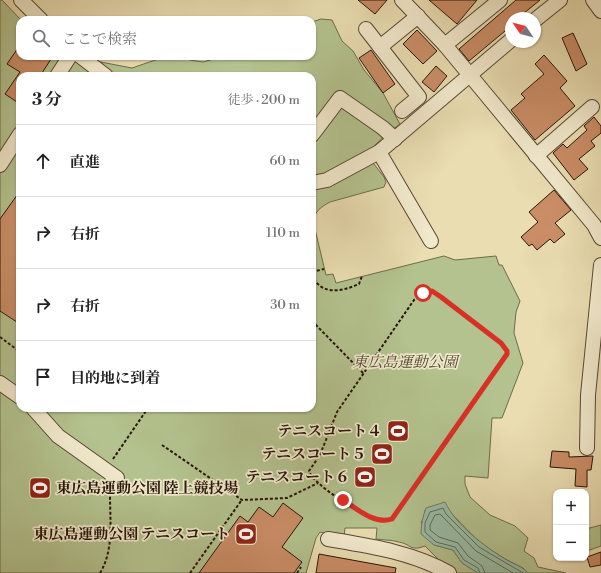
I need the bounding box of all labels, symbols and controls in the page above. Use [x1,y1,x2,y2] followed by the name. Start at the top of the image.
[505,12,541,48] north arrow
[16,16,316,60] search box
[30,27,52,49] icon: search
[62,30,137,49] text: ここで検索
[32,89,62,111] text: 3 分
[228,92,300,108] text: 徒歩 · 200 m
[32,150,54,172] icon: ahead
[70,153,100,172] text: 直進
[269,153,300,169] text: 60 m
[32,222,54,244] icon: right
[70,225,100,244] text: 右折
[266,225,300,241] text: 110 m
[414,284,432,302] route start
[32,294,54,316] icon: right
[70,297,100,316] text: 右折
[270,297,300,313] text: 30 m
[352,353,460,372] park label: 東広島運動公園
[32,366,54,388] icon: arrive
[70,369,160,388] text: 目的地に到着
[385,418,411,444] sports icon: テニスコート４
[278,422,382,441] place label: テニスコート４
[369,441,395,467] sports icon: テニスコート５
[262,445,366,464] place label: テニスコート５
[352,464,378,490] sports icon: テニスコート６
[246,468,350,487] place label: テニスコート６
[27,475,53,501] sports icon: 東広島運動公園 陸上競技場
[56,479,238,498] place label: 東広島運動公園 陸上競技場
[553,489,589,561] map controls
[553,489,589,525] button: +
[334,491,352,509] route end
[233,521,259,547] sports icon: 東広島運動公園 テニスコート
[33,525,230,544] place label: 東広島運動公園 テニスコート
[553,525,589,561] button: −

